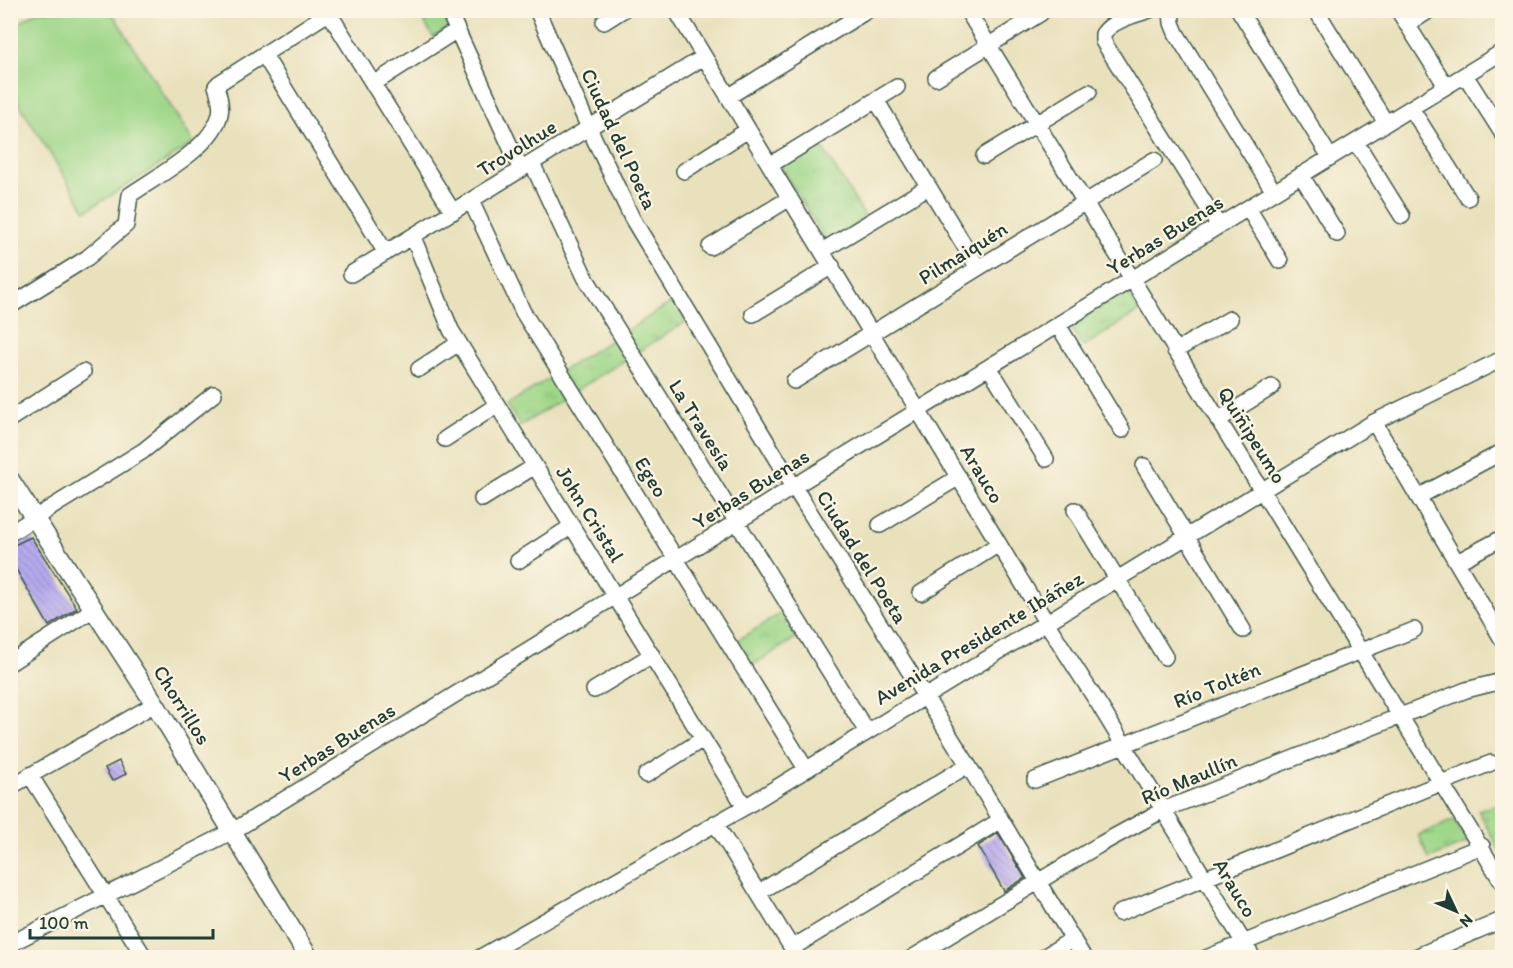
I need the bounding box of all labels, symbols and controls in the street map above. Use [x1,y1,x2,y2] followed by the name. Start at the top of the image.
[576,64,663,213] street label: Ciudad del Poeta
[473,113,561,182] street label: Trovolhue
[1102,189,1228,280] street label: Yerbas Buenas
[914,215,1012,290] street label: Pilmaiquén
[664,375,739,475] street label: La Travesía
[1213,382,1292,488] street label: Quiñipeumo
[955,440,1010,508] street label: Arauco
[688,443,814,534] street label: Yerbas Buenas
[629,452,673,502] street label: Egeo
[551,461,630,567] street label: John Cristal
[811,485,913,628] street label: Ciudad del Poeta
[870,565,1088,710] street label: Avenida Presidente Ibáñez
[1170,656,1264,713] street label: Río Toltén
[148,660,217,749] street label: Chorrillos
[274,697,400,788] street label: Yerbas Buenas
[1137,747,1241,810] street label: Río Maullín
[1208,854,1263,922] street label: Arauco
[1426,881,1486,941] north arrow
[30,902,213,940] scale bar
[1456,911,1477,932] text: N
[39,912,89,934] text: 100 m

